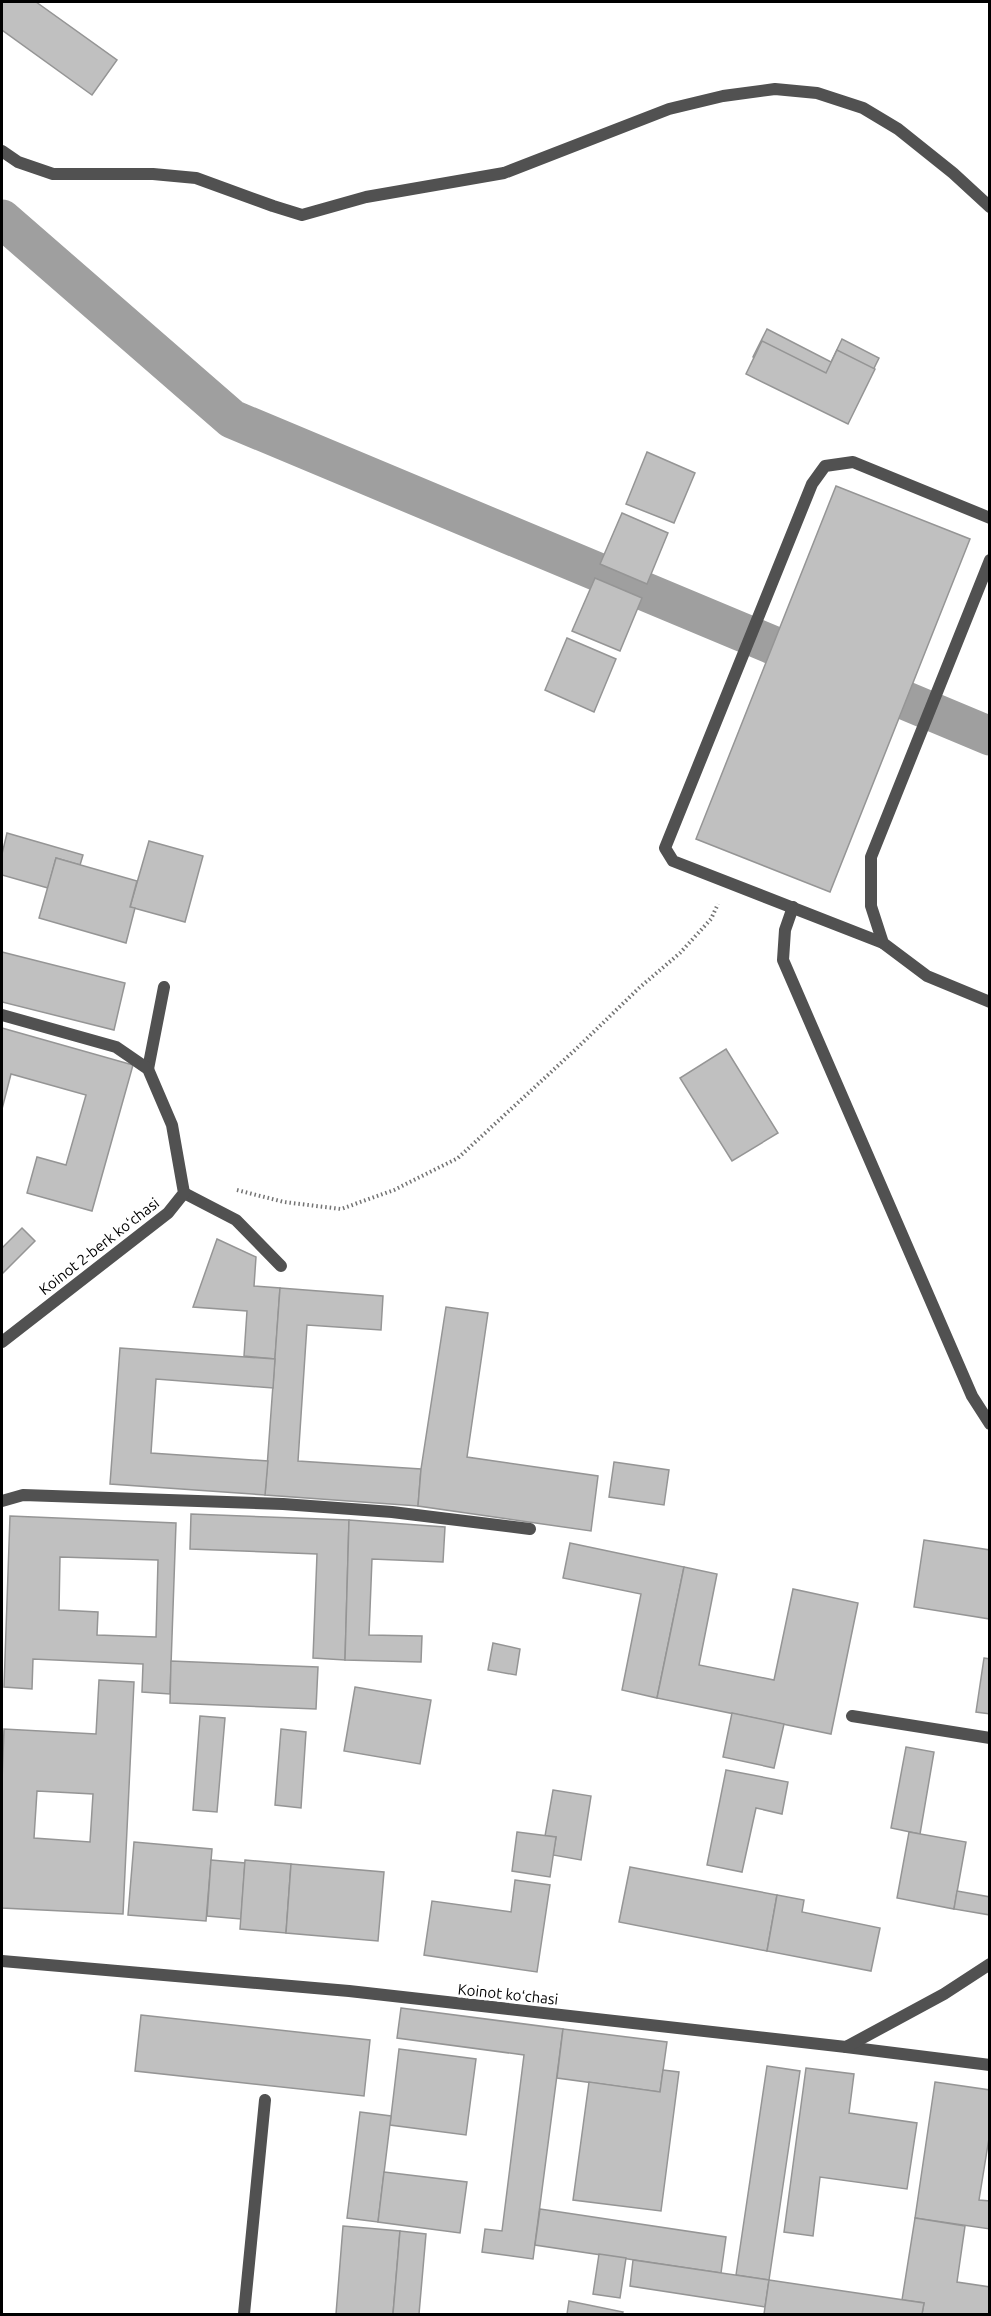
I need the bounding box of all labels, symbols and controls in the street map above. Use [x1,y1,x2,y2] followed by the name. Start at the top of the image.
[36,1194,162,1298] street label: Koinot 2-berk koʻchasi
[457,1980,559,2008] street label: Koinot koʻchasi

